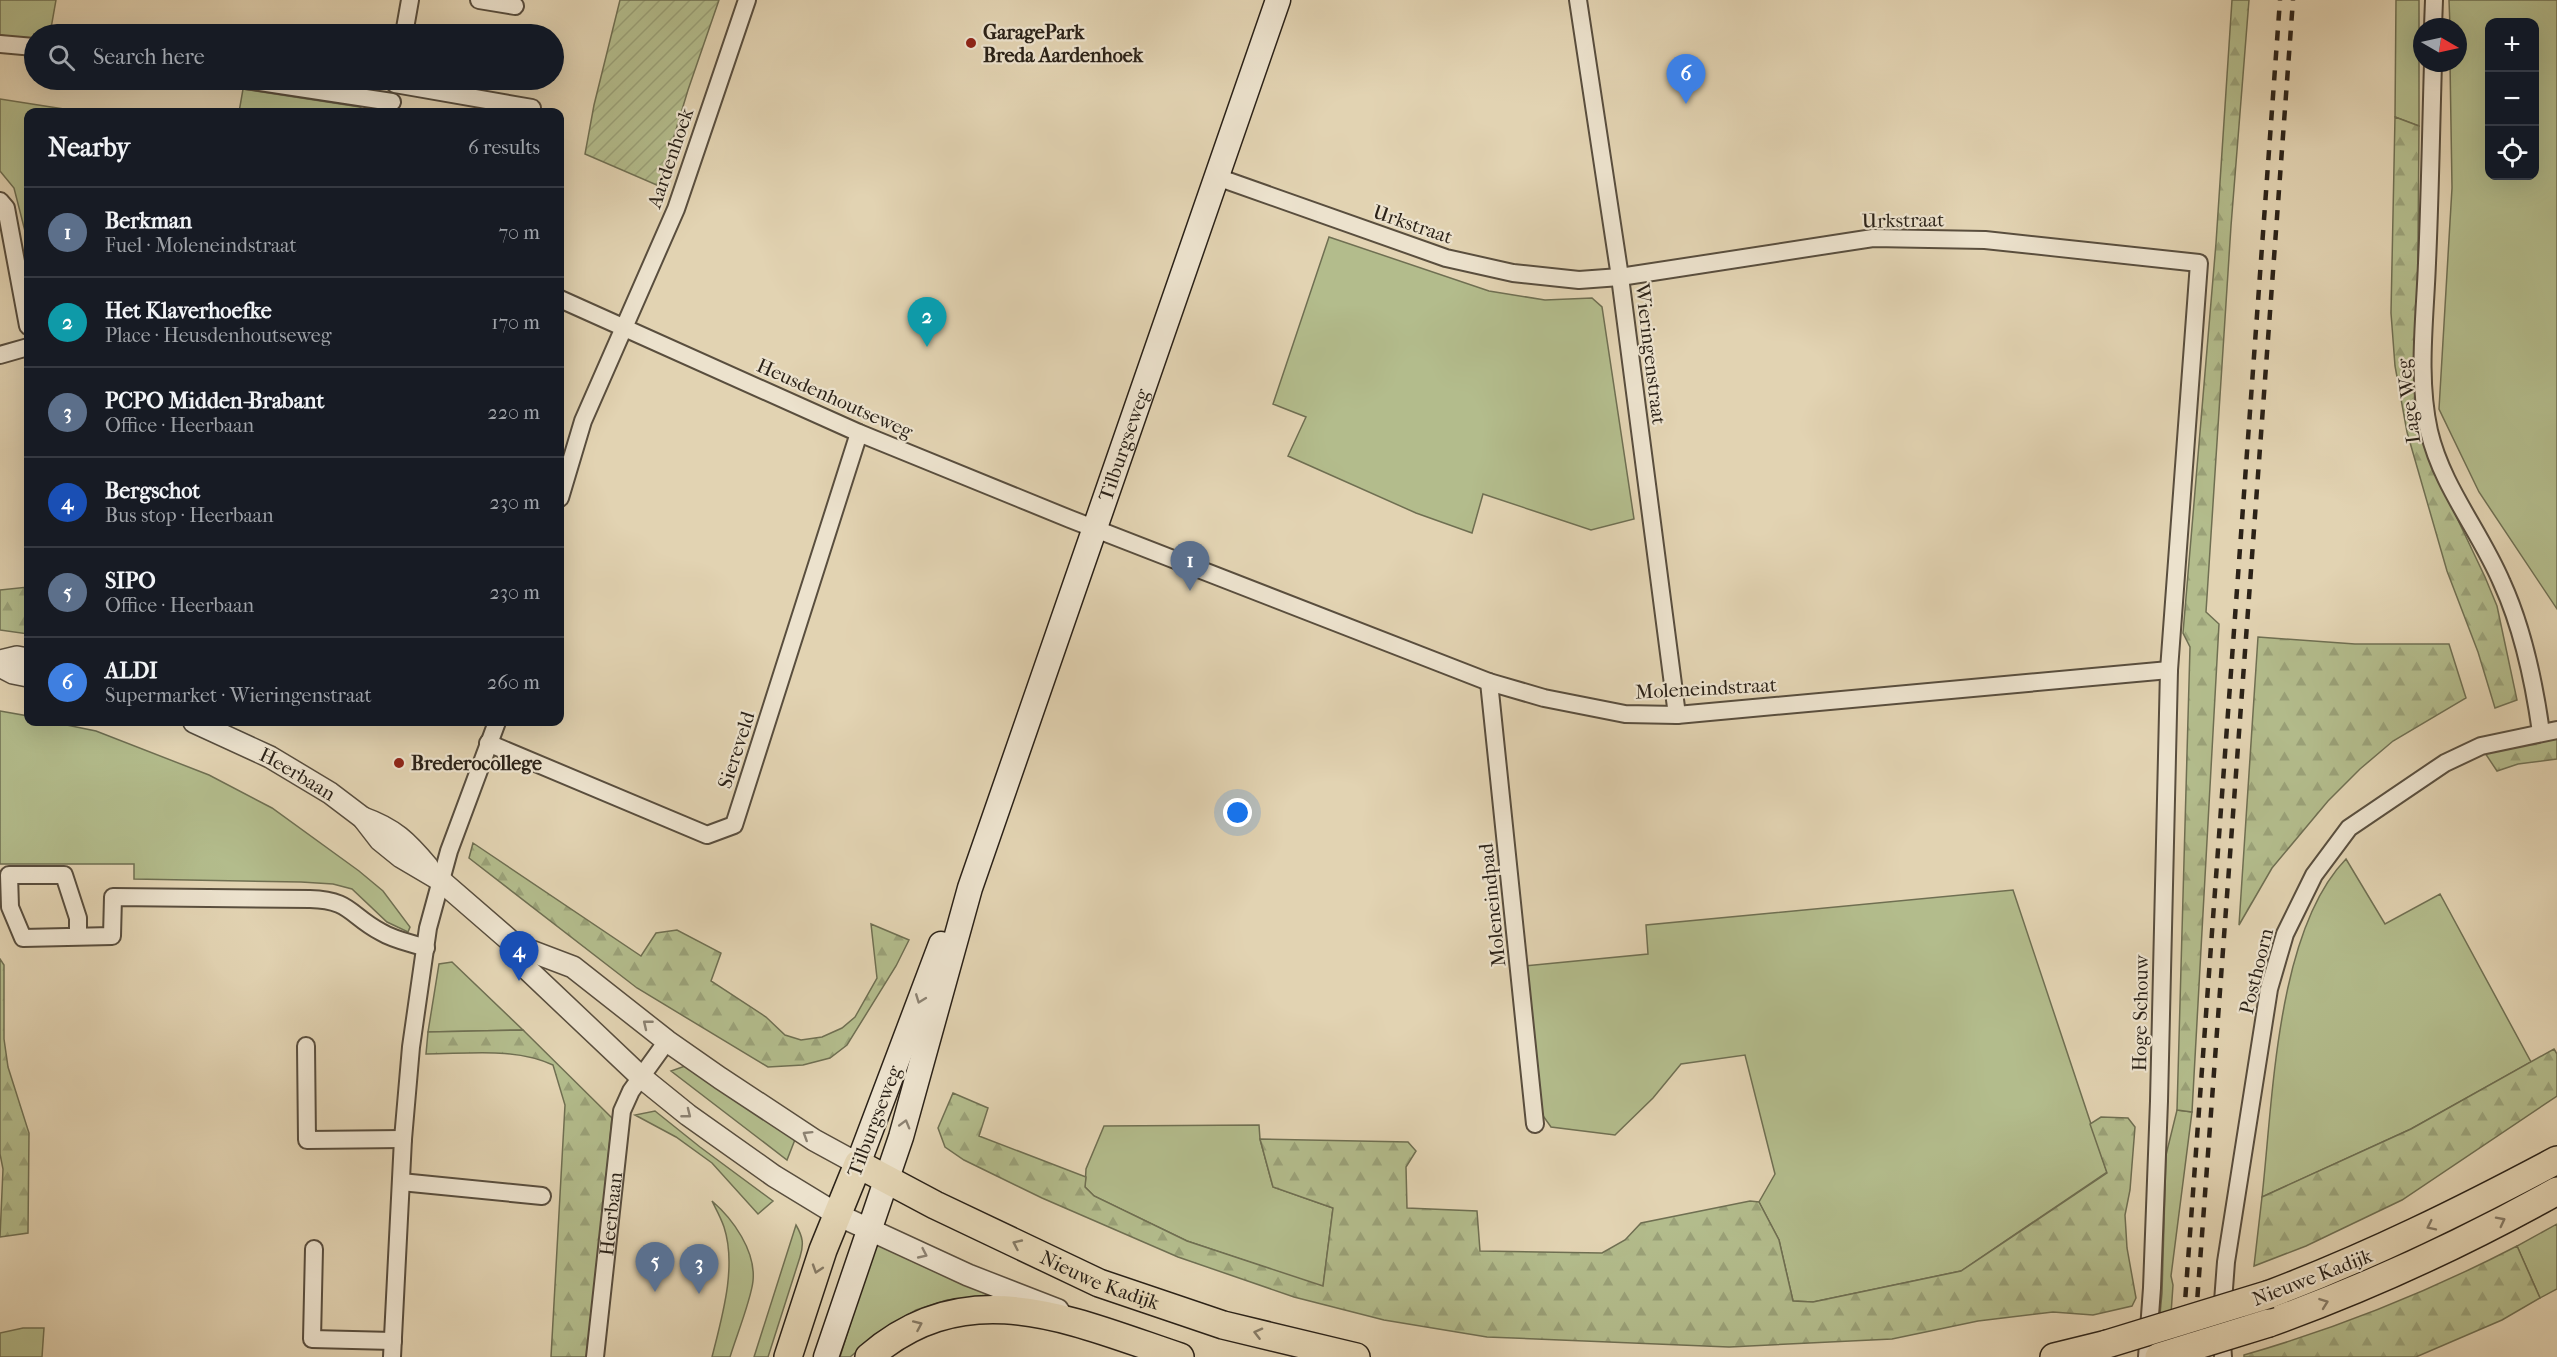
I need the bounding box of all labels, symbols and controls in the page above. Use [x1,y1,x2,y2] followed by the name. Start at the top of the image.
[2413,18,2467,72] north arrow
[2485,18,2539,180] map controls
[2485,18,2539,72] button: +
[983,21,1144,67] place label: GaragePark Breda Aardenhoek
[24,24,564,90] search box
[964,36,978,50] marker: GaragePark Breda Aardenhoek
[45,41,78,74] icon: search
[93,44,205,70] text: Search here
[1666,54,1706,104] pin: 6
[2485,72,2539,126] button: −
[642,104,699,212] street label: Aardenhoek
[2485,126,2539,180] button: locate
[48,132,130,163] text: Nearby
[468,136,540,159] text: 6 results
[1370,200,1456,249] street label: Urkstraat
[105,208,192,234] text: Berkman
[1861,208,1945,233] street label: Urkstraat
[64,221,71,244] text: 1
[498,221,540,244] text: 70 m
[105,234,297,257] text: Fuel · Moleneindstraat
[1630,281,1671,426] street label: Wieringenstraat
[105,298,272,324] text: Het Klaverhoefke
[908,298,946,347] pin: 2
[62,311,73,334] text: 2
[491,311,540,334] text: 170 m
[105,324,331,347] text: Place · Heusdenhoutseweg
[753,354,917,443] street label: Heusdenhoutseweg
[2392,357,2425,445] street label: Lage Weg
[1094,385,1154,504] street label: Tilburgseweg
[105,388,324,414] text: PCPO Midden-Brabant
[63,401,72,424] text: 3
[487,401,540,424] text: 220 m
[105,414,254,437] text: Office · Heerbaan
[105,478,200,504] text: Bergschot
[62,491,73,514] text: 4
[490,491,540,514] text: 230 m
[105,504,274,527] text: Bus stop · Heerbaan
[1170,542,1210,591] pin: 1
[105,568,156,594] text: SIPO
[63,581,72,604] text: 5
[490,581,540,604] text: 230 m
[105,594,254,617] text: Office · Heerbaan
[105,658,158,684] text: ALDI
[62,671,73,694] text: 6
[487,671,540,694] text: 260 m
[1635,673,1777,704] street label: Moleneindstraat
[105,684,372,707] text: Supermarket · Wieringenstraat
[713,708,760,792] street label: Siereveld
[256,743,340,806] street label: Heerbaan
[411,752,542,775] place label: Brederocollege
[392,756,406,770] marker: Brederocollege
[1223,798,1252,827] your location
[1474,841,1510,968] street label: Moleneindpad
[2235,925,2278,1016] street label: Posthoorn
[500,932,538,981] pin: 4
[2128,953,2153,1072] street label: Hoge Schouw
[915,993,927,1004] one-way arrow
[642,1021,653,1032] one-way arrow
[843,1062,906,1180] street label: Tilburgseweg
[680,1106,691,1117] one-way arrow
[898,1119,910,1130] one-way arrow
[803,1131,813,1143] one-way arrow
[595,1170,627,1257] street label: Heerbaan
[2494,1217,2505,1229] one-way arrow
[2426,1219,2437,1231] one-way arrow
[1012,1239,1023,1251] one-way arrow
[636,1242,674,1292] pin: 5
[680,1244,718,1294] pin: 3
[2249,1244,2376,1311] street label: Nieuwe Kadijk
[1036,1246,1163,1315] street label: Nieuwe Kadijk
[916,1247,927,1259] one-way arrow
[812,1263,824,1274] one-way arrow
[2317,1298,2328,1310] one-way arrow
[911,1320,922,1332] one-way arrow
[1253,1328,1263,1341] one-way arrow

